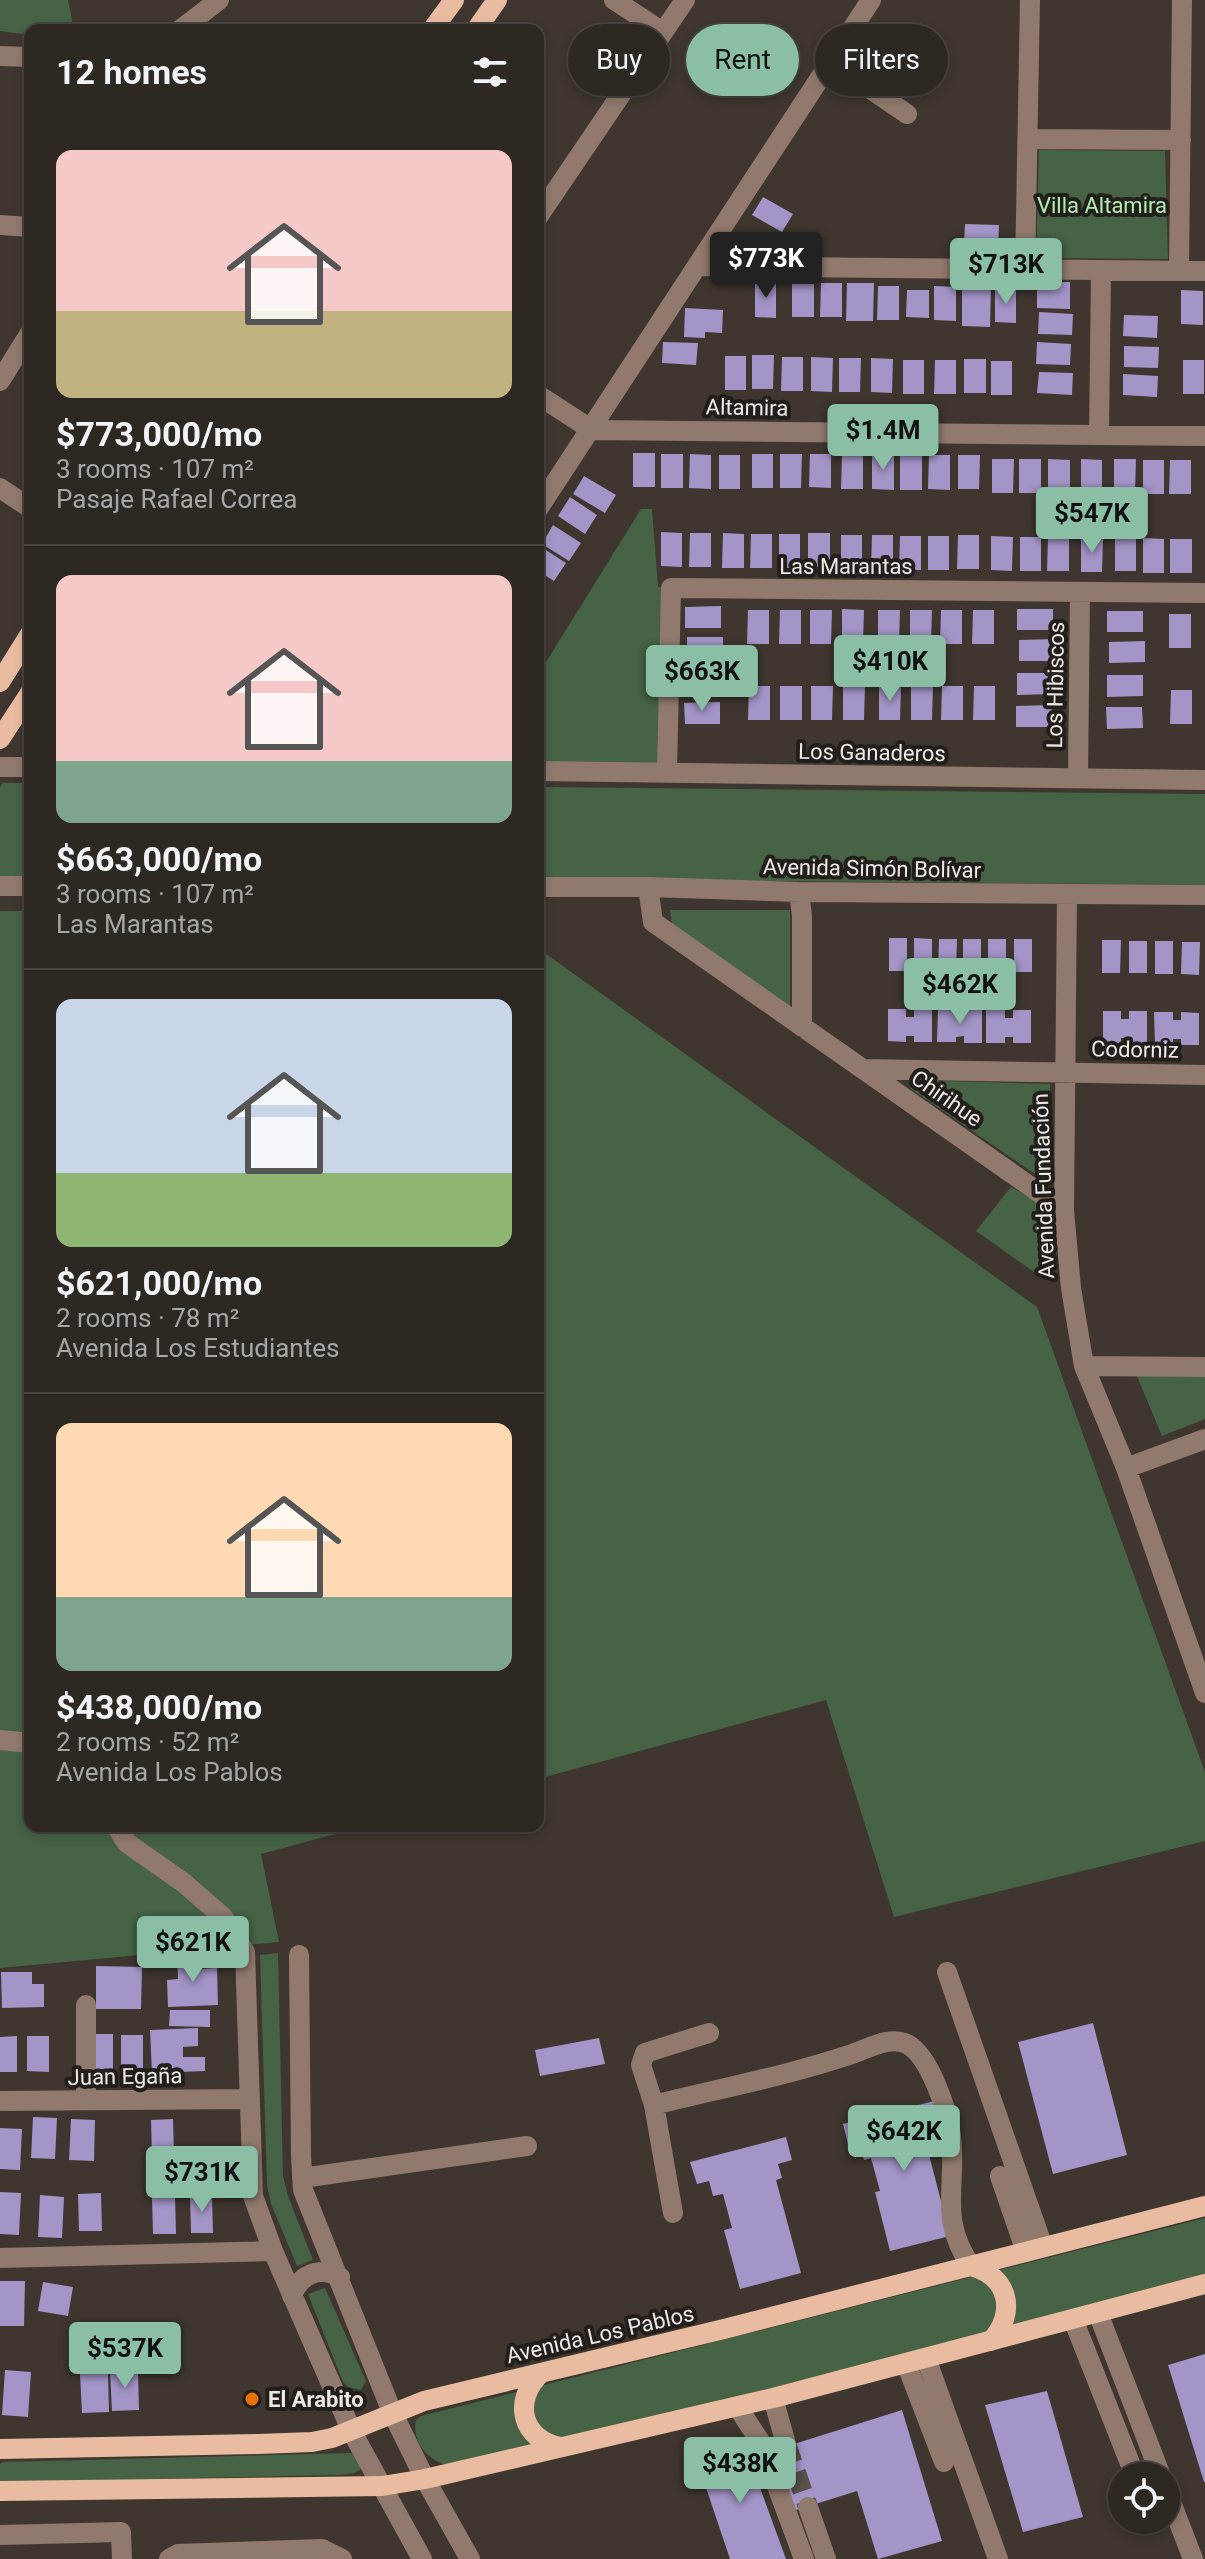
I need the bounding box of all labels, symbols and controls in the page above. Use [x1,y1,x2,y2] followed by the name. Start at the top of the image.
[568,24,670,96] chip: Buy
[686,24,799,96] chip: Rent
[815,24,948,96] chip: Filters
[468,50,512,94] icon: filters
[56,52,207,92] text: 12 homes
[1037,193,1167,218] park label: Villa Altamira
[212,202,356,346] icon: home
[710,232,822,300] pin: $773K
[950,238,1062,306] pin: $713K
[728,243,804,273] text: $773K
[968,249,1044,279] text: $713K
[706,394,788,421] street label: Altamira
[827,404,939,472] pin: $1.4M
[56,414,262,454] text: $773,000/mo
[845,415,921,445] text: $1.4M
[56,454,254,484] text: 3 rooms · 107 m²
[56,484,297,514] text: Pasaje Rafael Correa
[1036,487,1148,555] pin: $547K
[1054,498,1130,528] text: $547K
[779,554,913,579] street label: Las Marantas
[1042,621,1069,749] street label: Los Hibiscos
[212,627,356,771] icon: home
[834,635,946,703] pin: $410K
[646,645,758,713] pin: $663K
[852,646,928,676] text: $410K
[664,656,740,686] text: $663K
[798,739,946,766] street label: Los Ganaderos
[56,839,262,879] text: $663,000/mo
[763,854,982,883] street label: Avenida Simón Bolívar
[56,879,254,909] text: 3 rooms · 107 m²
[56,909,214,939] text: Las Marantas
[904,958,1016,1026] pin: $462K
[922,969,998,999] text: $462K
[1091,1036,1179,1063] street label: Codorniz
[212,1051,356,1195] icon: home
[907,1065,987,1132] street label: Chirihue
[1028,1093,1059,1279] street label: Avenida Fundación
[56,1263,262,1303] text: $621,000/mo
[56,1303,239,1333] text: 2 rooms · 78 m²
[56,1333,339,1363] text: Avenida Los Estudiantes
[212,1475,356,1619] icon: home
[56,1687,262,1727] text: $438,000/mo
[56,1727,239,1757] text: 2 rooms · 52 m²
[56,1757,283,1787] text: Avenida Los Pablos
[137,1916,249,1984] pin: $621K
[155,1927,231,1957] text: $621K
[68,2063,183,2090] street label: Juan Egaña
[848,2105,960,2173] pin: $642K
[866,2116,942,2146] text: $642K
[146,2146,258,2214] pin: $731K
[164,2157,240,2187] text: $731K
[504,2301,696,2368] street label: Avenida Los Pablos
[69,2322,181,2390] pin: $537K
[87,2333,163,2363] text: $537K
[268,2387,364,2412] place label: El Arabito
[243,2390,261,2408] marker: El Arabito
[684,2437,796,2505] pin: $438K
[702,2448,778,2478] text: $438K
[1108,2462,1180,2534] map controls
[1108,2462,1180,2534] button: locate

